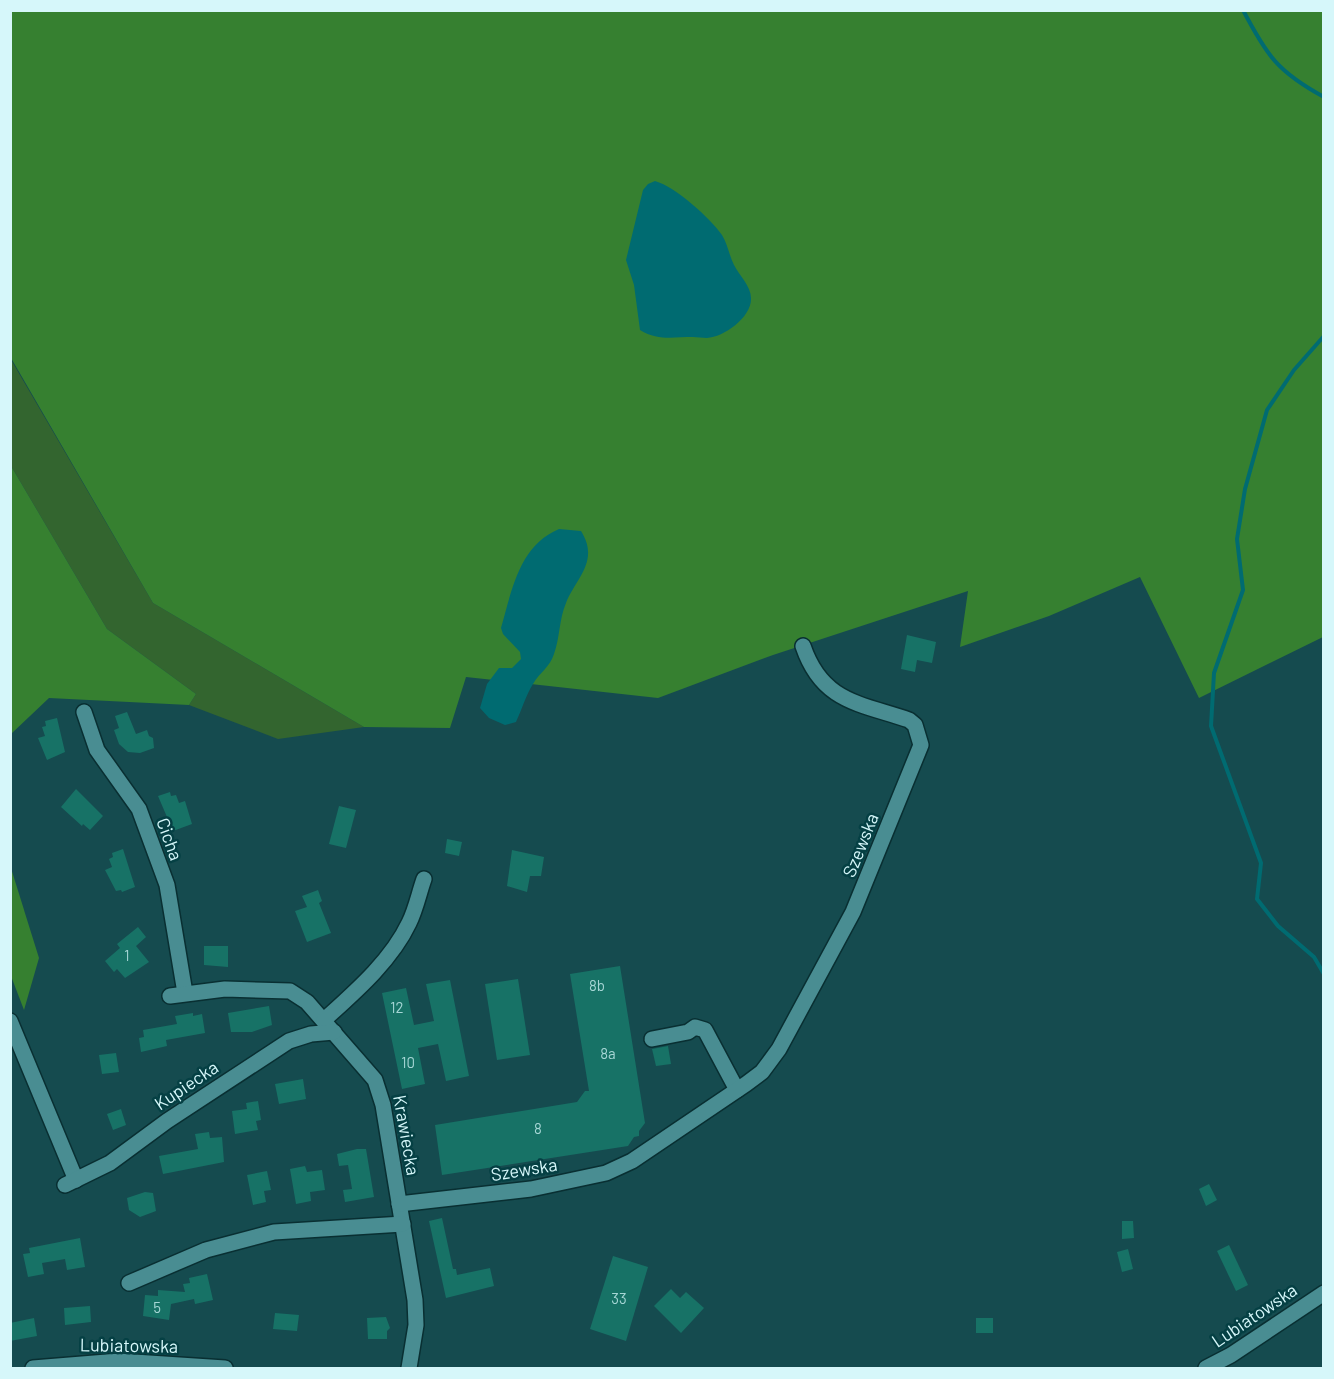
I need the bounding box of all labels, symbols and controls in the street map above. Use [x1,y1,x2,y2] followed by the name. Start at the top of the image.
[837,810,883,880] street label: Szewska
[152,815,188,863] street label: Cicha
[124,946,130,964] house number: 1
[589,976,605,994] house number: 8b
[390,998,404,1016] house number: 12
[600,1044,616,1062] house number: 8a
[401,1053,415,1071] house number: 10
[150,1056,222,1114] street label: Kupiecka
[389,1093,425,1177] street label: Krawiecka
[534,1119,542,1137] house number: 8
[489,1153,559,1185] street label: Szewska
[1207,1278,1301,1352] street label: Lubiatowska
[611,1289,627,1307] house number: 33
[153,1298,161,1316] house number: 5
[80,1333,178,1357] street label: Lubiatowska

